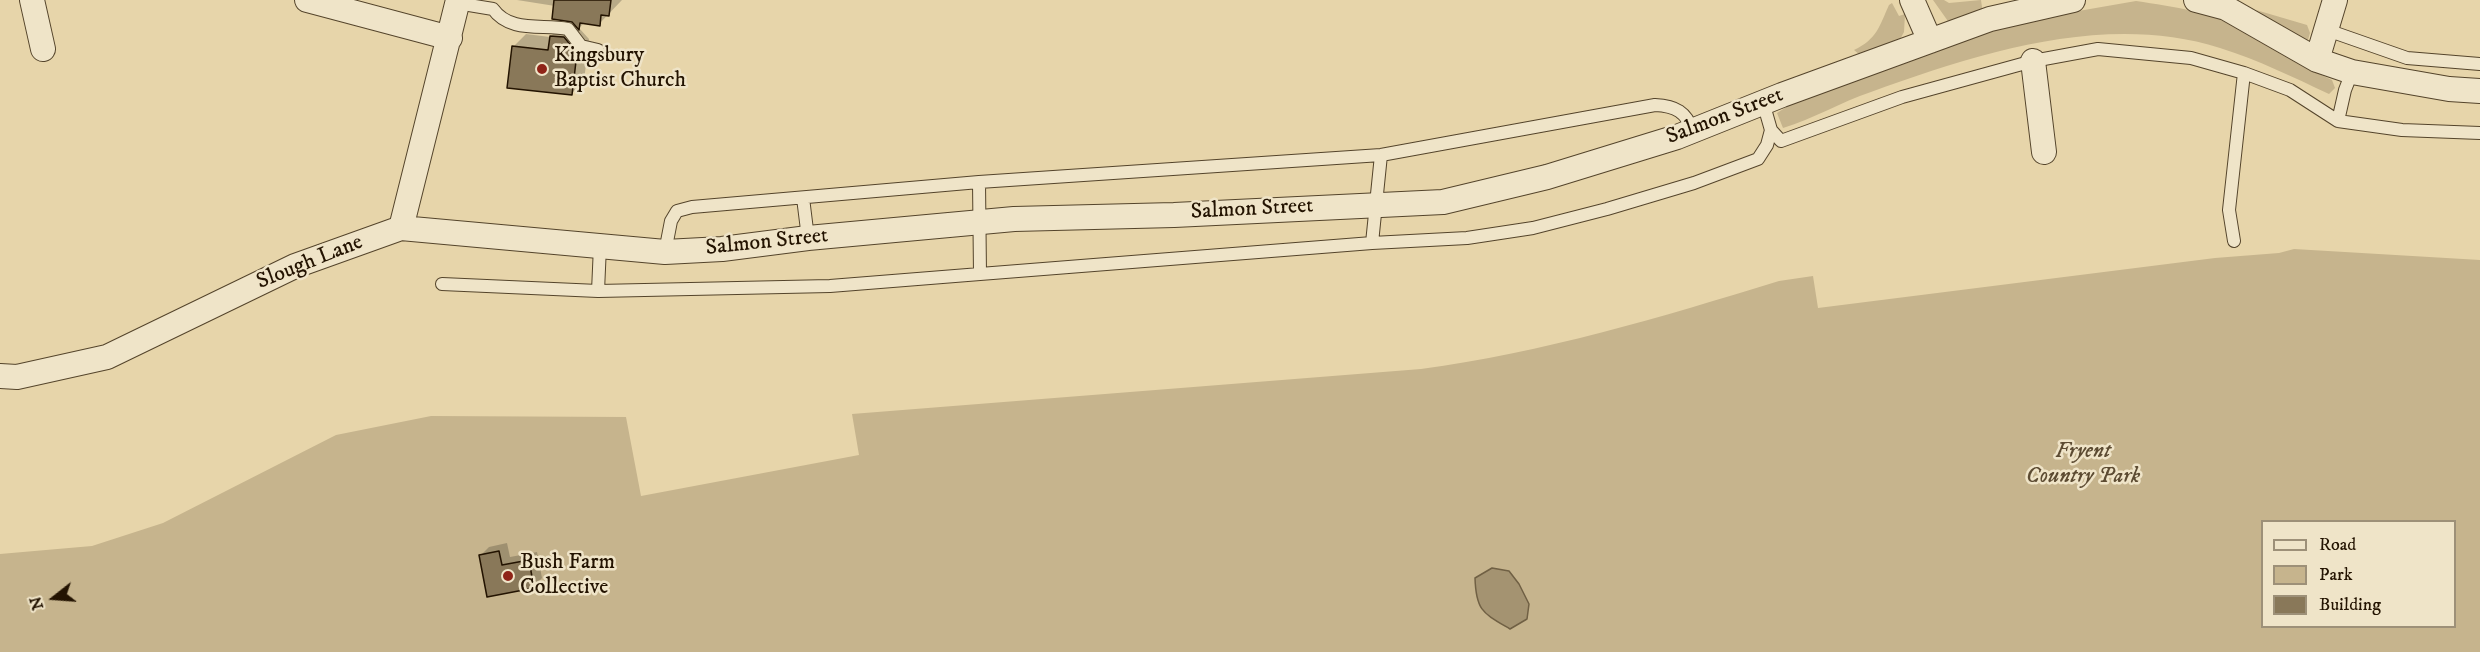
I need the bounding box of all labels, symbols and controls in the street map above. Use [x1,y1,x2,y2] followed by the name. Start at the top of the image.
[554,43,686,94] place label: Kingsbury Baptist Church
[535,62,549,76] marker: Kingsbury Baptist Church
[1663,83,1787,151] street label: Salmon Street
[1190,194,1314,226] street label: Salmon Street
[705,223,829,263] street label: Salmon Street
[253,230,367,296] street label: Slough Lane
[2026,439,2140,490] park label: Fryent Country Park
[2261,520,2456,628] legend
[2319,534,2356,556] text: Road
[520,550,615,602] place label: Bush Farm Collective
[2319,564,2353,586] text: Park
[24,568,84,628] north arrow
[501,569,515,583] marker: Bush Farm Collective
[25,594,48,612] text: N
[2319,594,2381,616] text: Building

